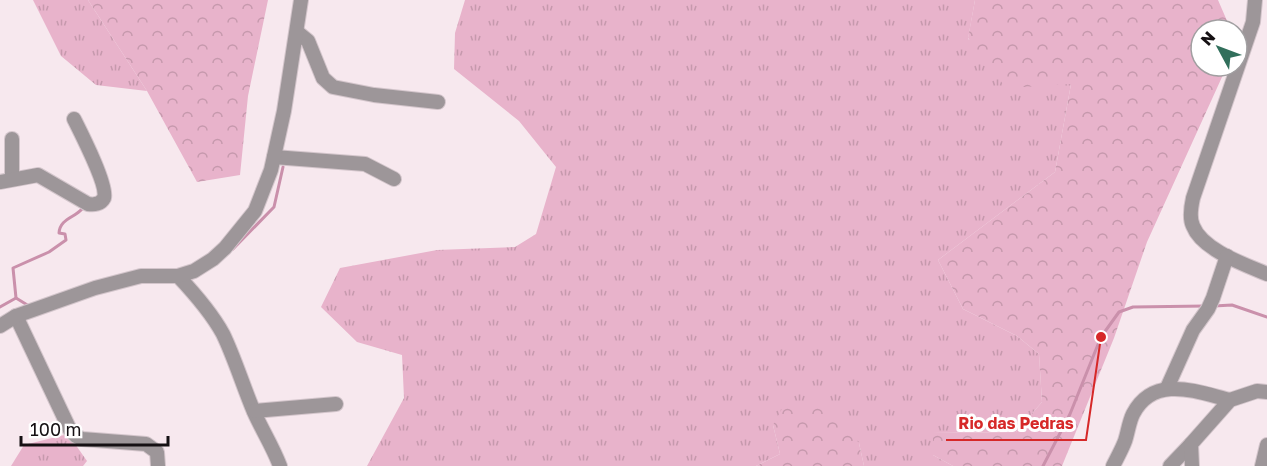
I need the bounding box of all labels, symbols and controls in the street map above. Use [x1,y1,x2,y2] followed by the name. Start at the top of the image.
[1189,18,1249,78] north arrow
[1196,27,1219,49] text: N
[946,406,1086,440] callout: Rio das Pedras
[21,409,168,447] scale bar
[958,413,1074,433] text: Rio das Pedras
[30,418,81,440] text: 100 m

